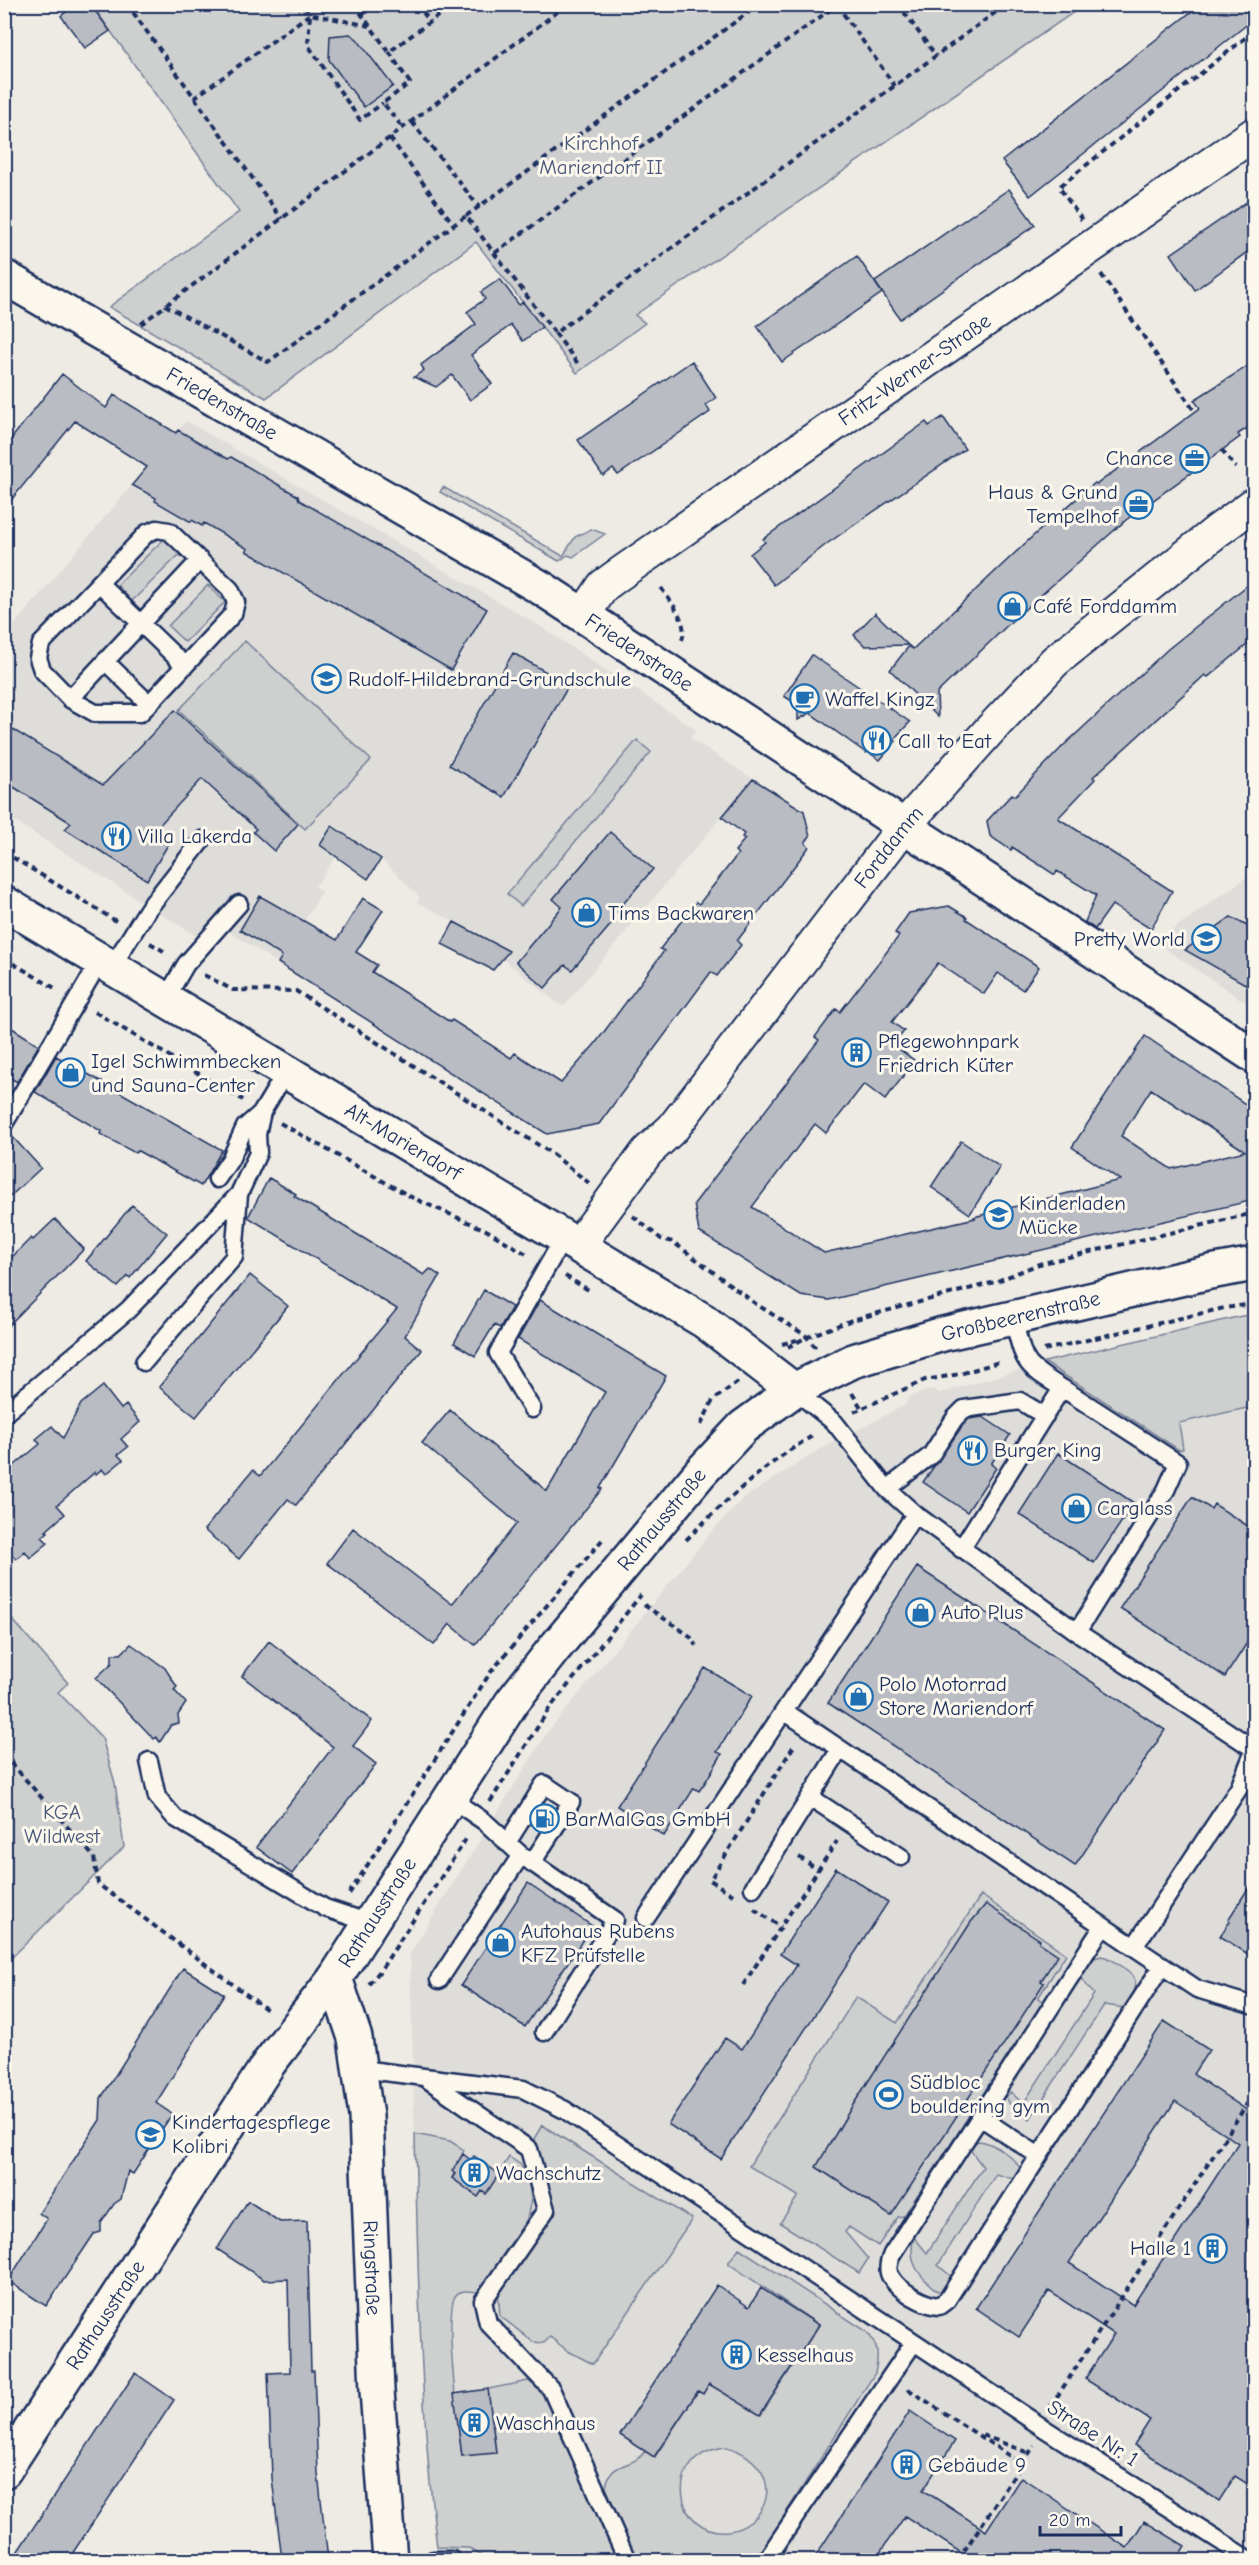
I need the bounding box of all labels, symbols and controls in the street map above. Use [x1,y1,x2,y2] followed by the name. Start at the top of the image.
[539,131,663,179] park label: Kirchhof Mariendorf II
[834,308,995,431] street label: Fritz-Werner-Straße
[162,362,282,445] street label: Friedenstraße
[1178,442,1210,474] office icon: Chance
[1106,446,1173,470] place label: Chance
[988,480,1119,528] place label: Haus & Grund Tempelhof
[1123,488,1155,520] office icon: Haus & Grund Tempelhof
[996,590,1028,622] shop icon: Café Forddamm
[1033,594,1177,618] place label: Café Forddamm
[581,608,698,696] street label: Friedenstraße
[311,663,343,695] school or university icon: Rudolf-Hildebrand-Grundschule
[348,667,631,691] place label: Rudolf-Hildebrand-Grundschule
[788,683,820,715] cafe icon: Waffel Kingz
[825,687,934,711] place label: Waffel Kingz
[861,725,893,757] restaurant icon: Call to Eat
[898,729,992,753] place label: Call to Eat
[849,801,928,893] street label: Forddamm
[101,820,133,852] restaurant icon: Villa Lakerda
[138,824,252,848] place label: Villa Lakerda
[571,897,603,929] shop icon: Tims Backwaren
[608,901,754,925] place label: Tims Backwaren
[1190,923,1222,955] school or university icon: Pretty World
[1074,927,1185,951] place label: Pretty World
[878,1029,1019,1077] place label: Pflegewohnpark Friedrich Küter
[841,1037,873,1069] building icon: Pflegewohnpark Friedrich Küter
[91,1049,281,1097] place label: Igel Schwimmbecken und Sauna-Center
[54,1057,86,1089] shop icon: Igel Schwimmbecken und Sauna-Center
[341,1097,467,1186] street label: Alt-Mariendorf
[1019,1191,1126,1239] place label: Kinderladen Mücke
[982,1199,1014,1231] school or university icon: Kinderladen Mücke
[939,1286,1103,1346] street label: Großbeerenstraße
[957,1434,989,1466] restaurant icon: Burger King
[994,1438,1102,1462] place label: Burger King
[612,1463,711,1575] street label: Rathausstraße
[1060,1492,1092,1524] shop icon: Carglass
[1097,1496,1172,1520] place label: Carglass
[904,1596,936,1628] shop icon: Auto Plus
[941,1600,1023,1624] place label: Auto Plus
[879,1672,1034,1720] place label: Polo Motorrad Store Mariendorf
[842,1680,874,1712] shop icon: Polo Motorrad Store Mariendorf
[24,1800,101,1848] park label: KGA Wildwest
[528,1803,560,1835] fuel station icon: BarMalGas GmbH
[565,1807,731,1831] place label: BarMalGas GmbH
[333,1853,421,1972] street label: Rathausstraße
[521,1919,674,1967] place label: Autohaus Rubens KFZ Prüfstelle
[484,1927,516,1959] shop icon: Autohaus Rubens KFZ Prüfstelle
[910,2070,1050,2118] place label: Südbloc bouldering gym
[873,2078,905,2110] sports icon: Südbloc bouldering gym
[172,2110,330,2158] place label: Kindertagespflege Kolibri
[135,2118,167,2150] school or university icon: Kindertagespflege Kolibri
[459,2157,491,2189] building icon: Wachschutz
[496,2161,601,2185] place label: Wachschutz
[358,2220,386,2316] street label: Ringstraße
[1196,2232,1228,2264] building icon: Halle 1
[1130,2236,1191,2260] place label: Halle 1
[61,2256,150,2374] street label: Rathausstraße
[720,2339,752,2371] building icon: Kesselhaus
[757,2343,853,2367] place label: Kesselhaus
[1043,2395,1143,2471] street label: Straße Nr. 1
[459,2407,491,2439] building icon: Waschhaus
[496,2411,595,2435] place label: Waschhaus
[891,2449,923,2481] building icon: Gebäude 9
[928,2453,1026,2477] place label: Gebäude 9
[1040,2499,1121,2537] scale bar
[1049,2510,1090,2531] text: 20 m

